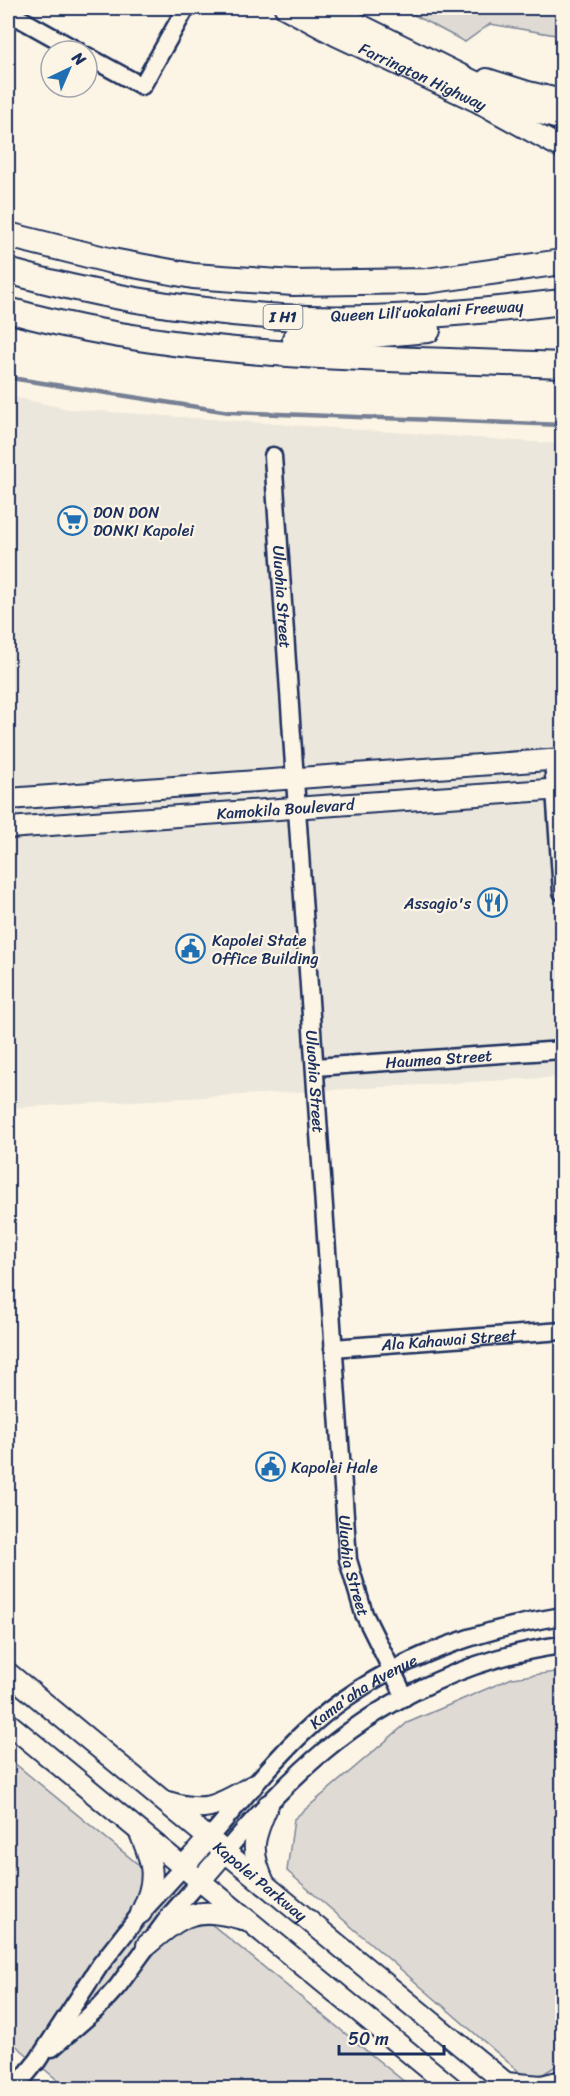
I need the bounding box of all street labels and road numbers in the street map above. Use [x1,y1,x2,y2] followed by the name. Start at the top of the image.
[354,34,493,119] street label: Farrington Highway
[330,291,525,331] street label: Queen Liliʻuokalani Freeway
[264,305,302,329] road number: I H1
[265,544,301,649] street label: Uluohia Street
[215,789,357,828] street label: Kamokila Boulevard
[298,1029,333,1134] street label: Uluohia Street
[384,1040,493,1077] street label: Haumea Street
[379,1320,518,1359] street label: Ala Kahawai Street
[330,1514,378,1620] street label: Uluohia Street
[302,1645,422,1736] street label: Kama'aha Avenue
[207,1833,315,1929] street label: Kapolei Parkway

